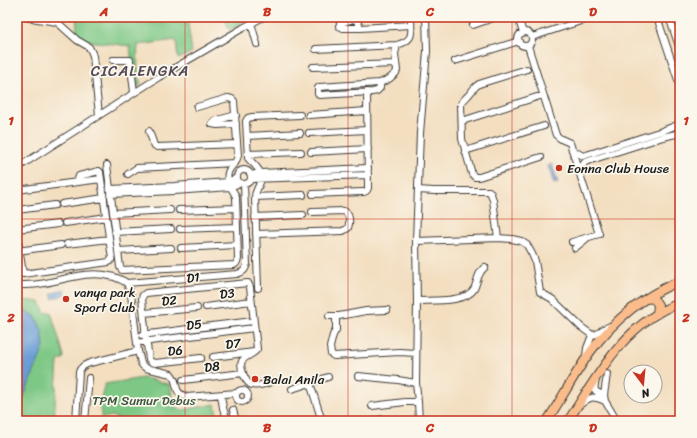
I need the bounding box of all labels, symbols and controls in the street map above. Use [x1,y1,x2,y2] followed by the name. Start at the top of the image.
[99,0,108,23] text: A
[263,0,272,23] text: B
[425,0,435,23] text: C
[589,0,597,23] text: D
[91,58,189,84] district label: CICALENGKA
[8,109,14,132] text: 1
[683,109,689,132] text: 1
[567,157,669,180] place label: Eonna Club House
[554,163,564,173] marker: Eonna Club House
[185,265,201,290] street label: D1
[74,281,136,319] place label: vanya park Sport Club
[218,281,236,306] street label: D3
[160,288,178,313] street label: D2
[61,294,71,304] marker: vanya park Sport Club
[6,306,15,329] text: 2
[681,306,690,329] text: 2
[185,312,203,337] street label: D5
[224,331,244,356] street label: D7
[166,338,184,363] street label: D6
[203,354,221,379] street label: D8
[623,364,663,404] north arrow
[263,368,325,391] place label: Balai Anila
[250,374,260,384] marker: Balai Anila
[639,383,653,403] text: N
[92,389,197,412] park label: TPM Sumur Debus
[99,416,108,438] text: A
[263,416,272,438] text: B
[425,416,435,438] text: C
[589,416,597,438] text: D

